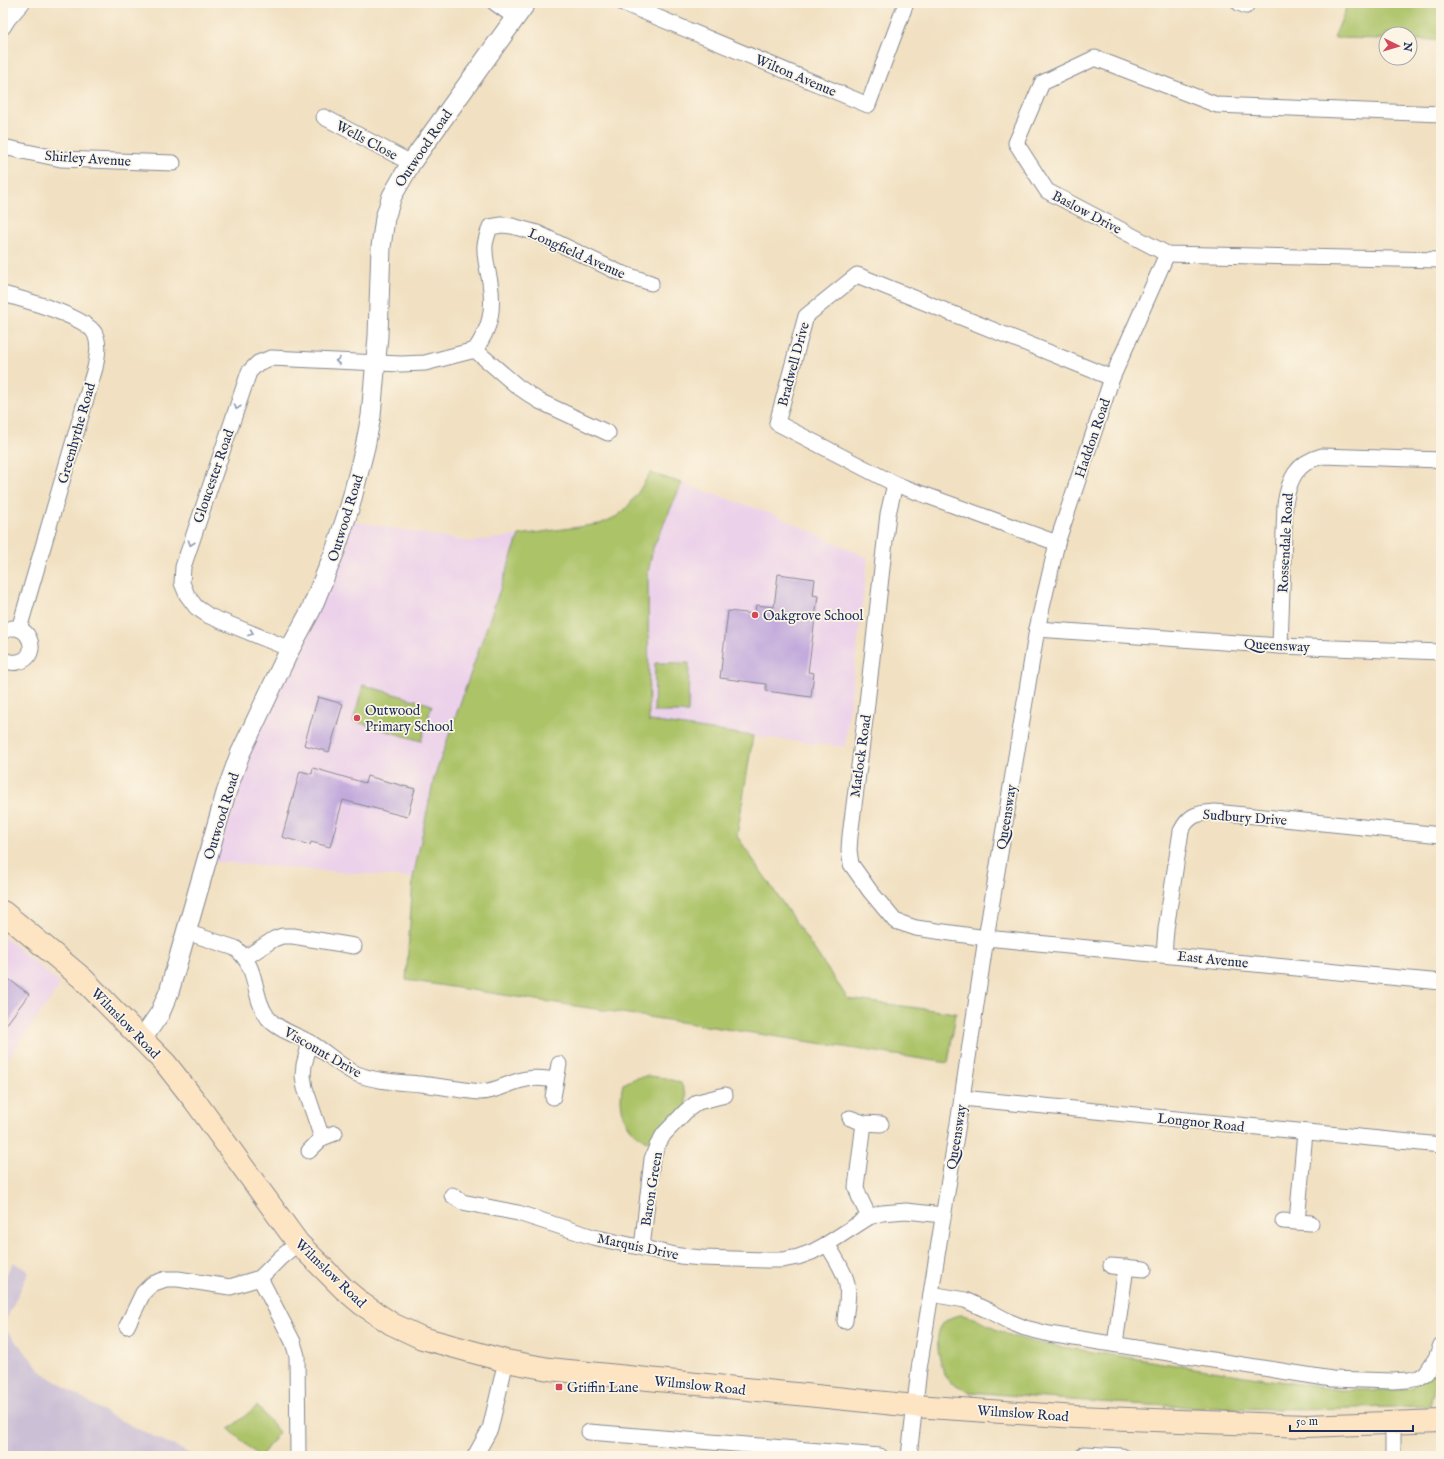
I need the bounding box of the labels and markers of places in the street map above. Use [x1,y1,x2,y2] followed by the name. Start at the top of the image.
[763,607,864,625] place label: Oakgrove School
[750,610,760,620] marker: Oakgrove School
[365,702,454,736] place label: Outwood Primary School
[352,713,362,723] marker: Outwood Primary School
[567,1379,639,1397] place label: Griffin Lane
[554,1382,564,1392] marker: Griffin Lane

